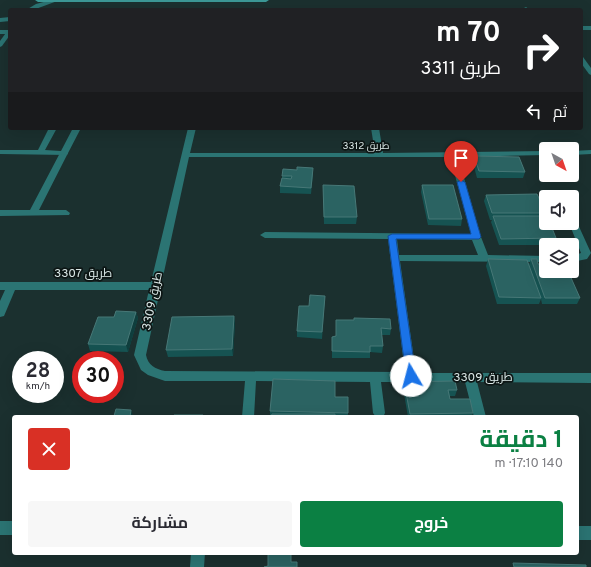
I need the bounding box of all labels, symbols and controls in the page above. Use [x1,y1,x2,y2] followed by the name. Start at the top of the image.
[436,16,501,52] text: 70 m
[515,24,567,76] icon: right
[421,58,501,81] text: طريق 3311
[523,100,545,122] icon: left
[553,104,567,123] text: ثم
[342,140,390,153] street label: طريق 3312
[444,141,478,182] pin
[539,142,579,182] north arrow
[539,142,579,278] map controls
[450,147,472,169] icon: arrive
[539,190,579,230] button: sound
[539,238,579,278] button: layers
[54,266,112,282] street label: طريق 3307
[139,270,167,332] street label: طريق 3309
[72,351,124,403] speed limit sign: 30
[390,355,432,397] position arrow
[26,359,50,385] text: 28
[453,370,513,386] street label: طريق 3309
[26,380,50,393] text: km/h
[480,426,563,456] text: 1 دقيقة
[28,428,70,470] button: close
[495,456,563,472] text: 140 m · 17:10
[28,501,292,547] button: مشاركة
[300,501,563,547] button: خروج

